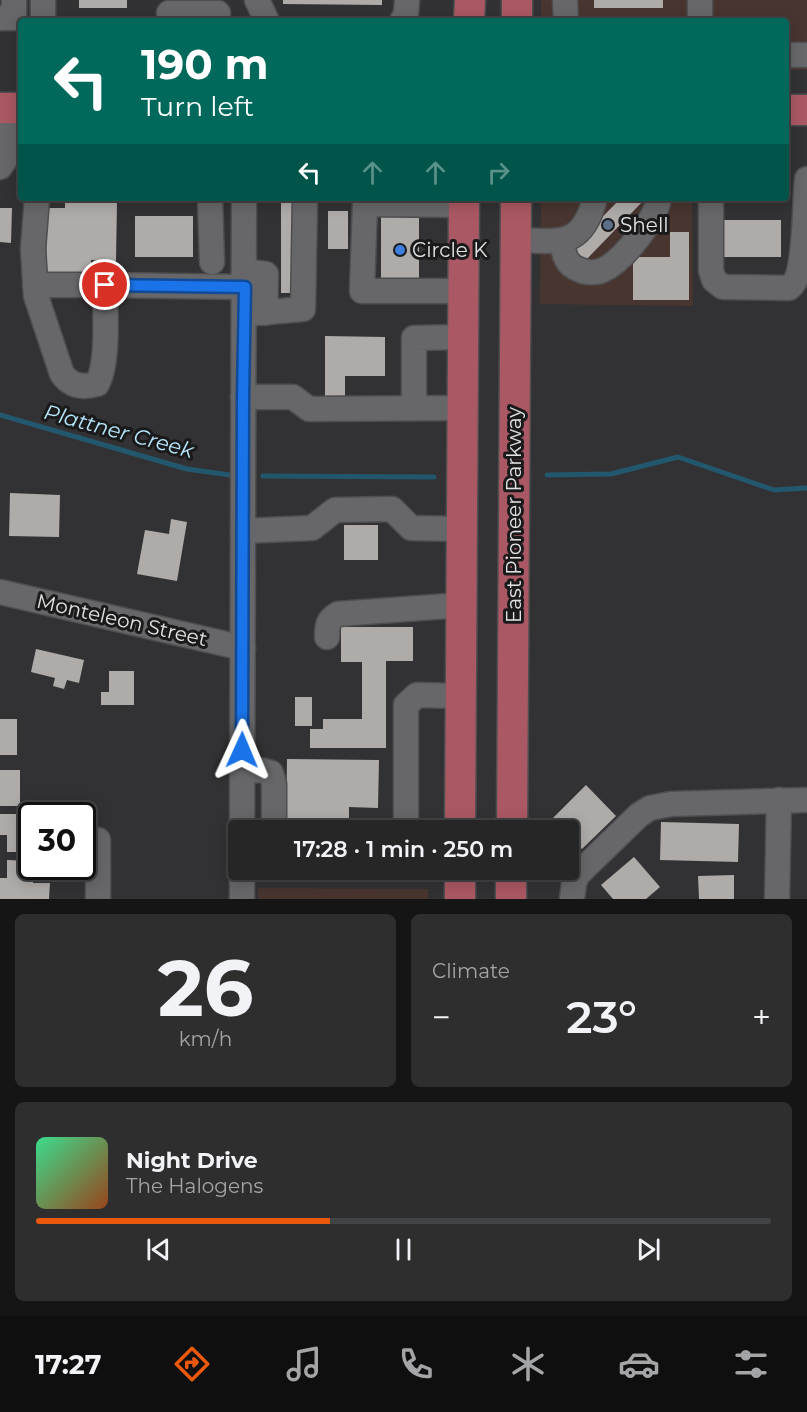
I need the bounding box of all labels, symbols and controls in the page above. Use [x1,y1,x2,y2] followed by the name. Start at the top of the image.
[141,38,269,90] text: 190 m
[42,42,120,120] icon: left
[141,90,254,123] text: Turn left
[293,156,326,189] icon: left
[356,156,389,189] icon: ahead
[419,156,452,189] icon: ahead
[482,156,515,189] icon: right
[620,213,669,237] place label: Shell
[601,218,615,232] marker: Shell
[412,238,488,262] place label: Circle K
[393,243,407,257] marker: Circle K
[79,259,130,310] pin
[88,268,121,301] icon: arrive
[42,399,198,463] water label: Plattner Creek
[502,407,526,623] street label: East Pioneer Parkway
[34,589,210,651] street label: Monteleon Street
[210,718,274,782] position arrow
[18,802,96,880] speed limit sign: 30
[294,836,513,863] text: 17:28 · 1 min · 250 m
[158,940,253,1036] text: 26
[432,959,510,983] text: Climate
[566,989,637,1044] text: 23°
[432,997,451,1037] text: −
[752,997,771,1037] text: +
[179,1027,232,1051] text: km/h
[126,1147,258,1174] text: Night Drive
[126,1174,263,1198] text: The Halogens
[142,1233,175,1266] icon: previous
[387,1233,420,1266] icon: pause
[632,1233,665,1266] icon: next
[171,1343,213,1385] icon: directions
[283,1343,325,1385] icon: music
[395,1343,437,1385] icon: phone
[507,1343,549,1385] icon: climate
[618,1343,660,1385] icon: car
[730,1343,772,1385] icon: filters
[35,1348,101,1381] text: 17:27

